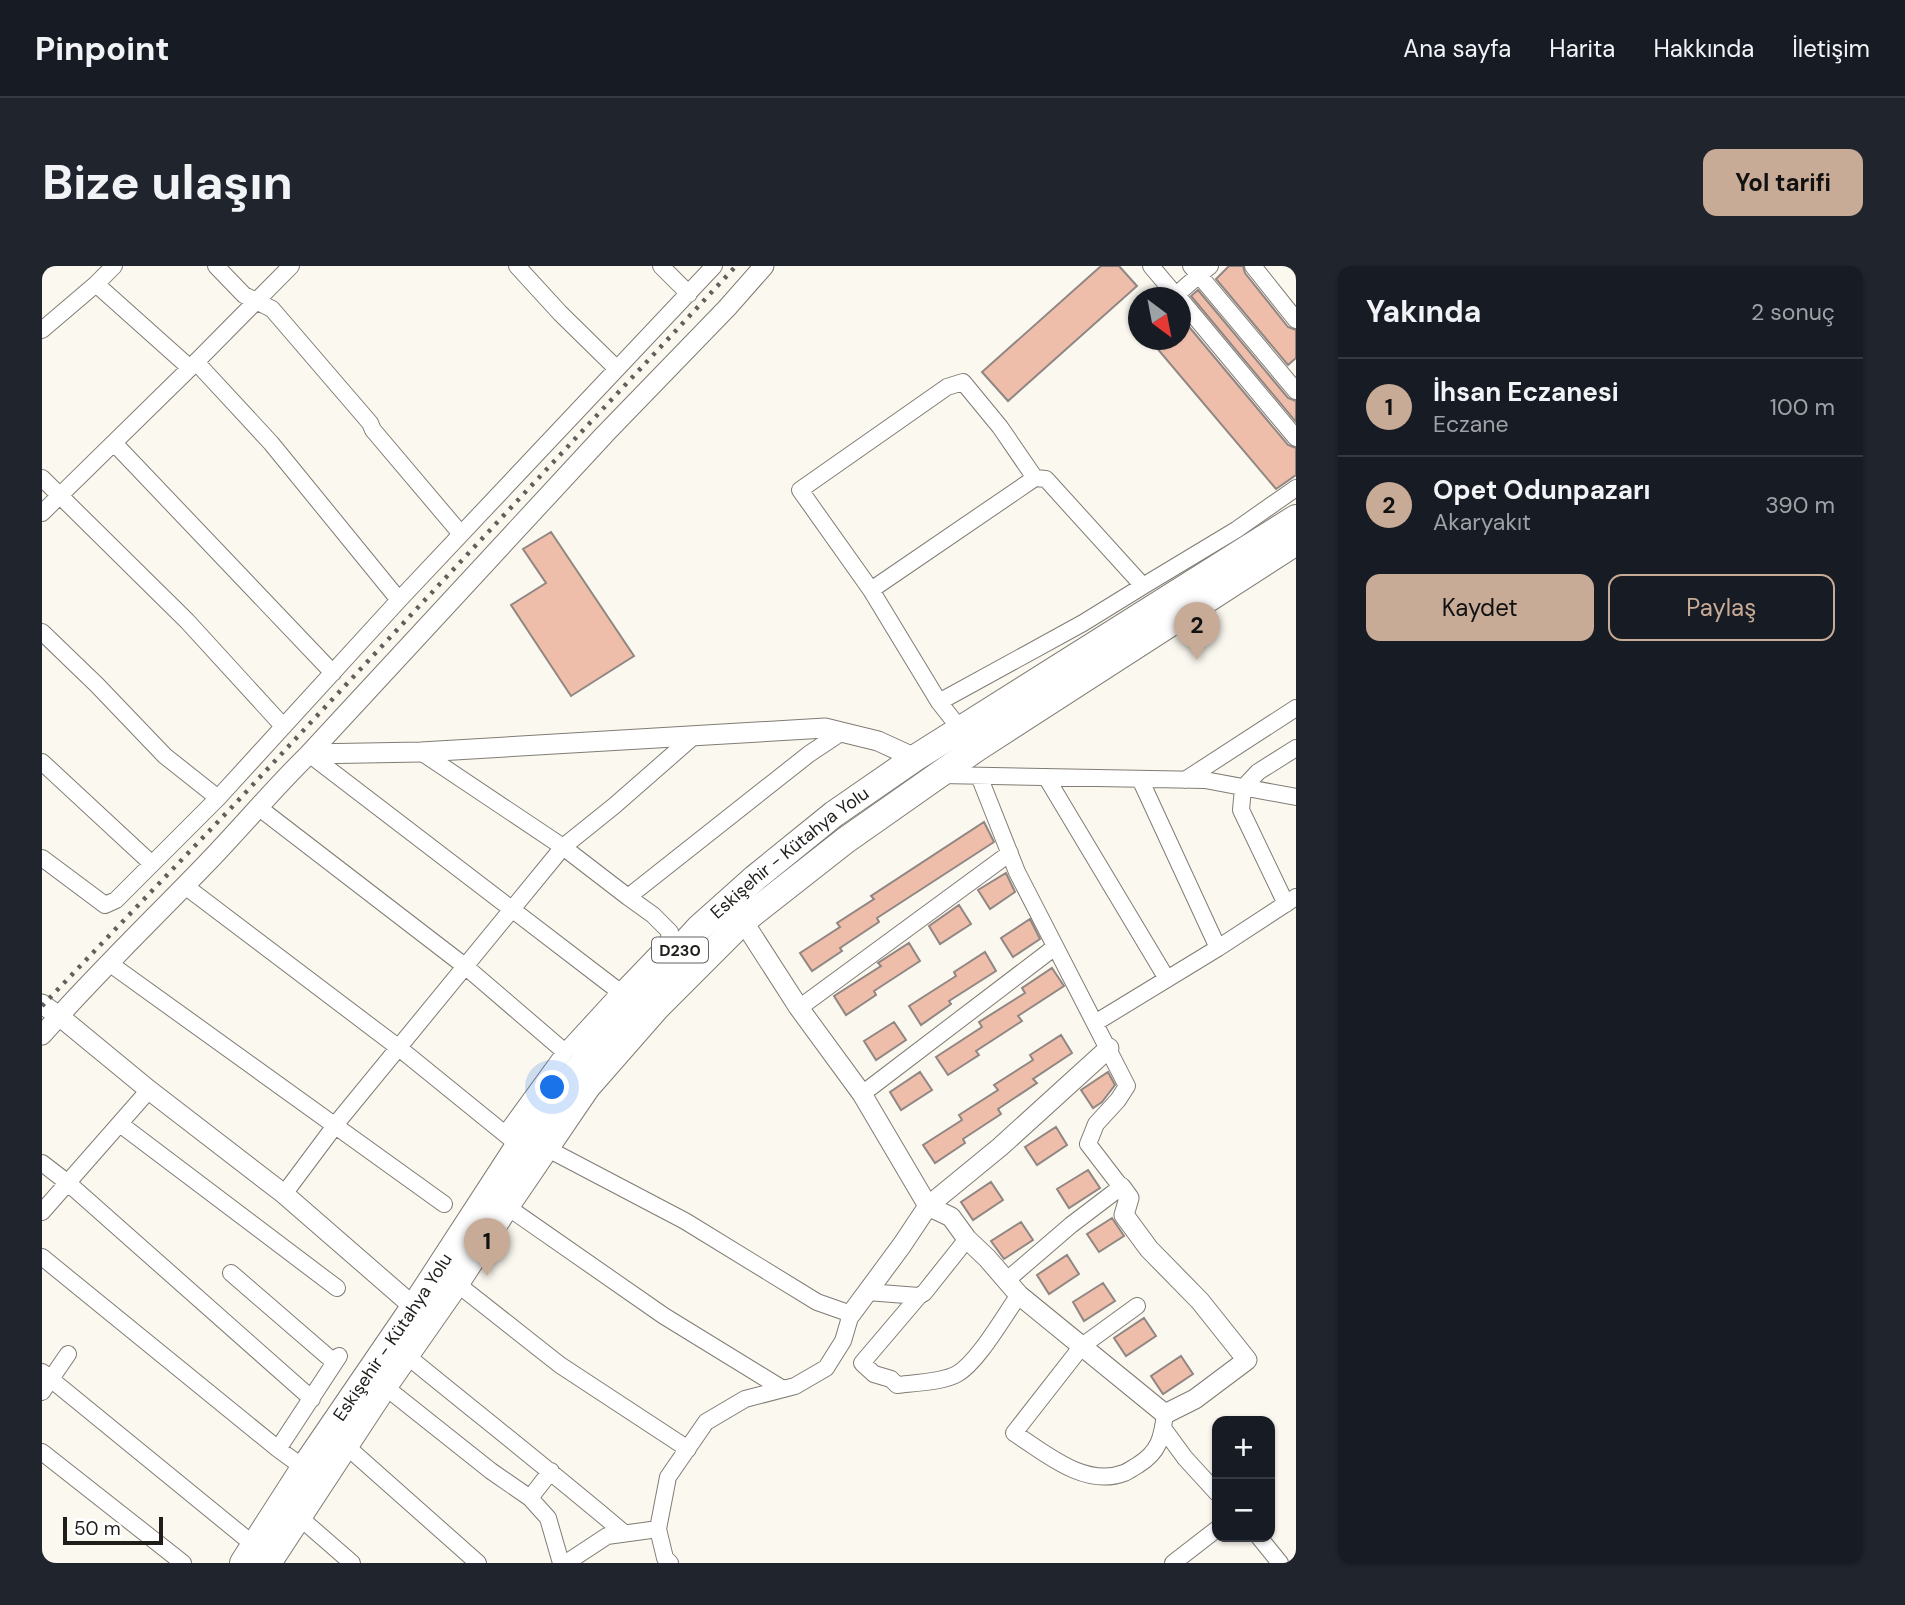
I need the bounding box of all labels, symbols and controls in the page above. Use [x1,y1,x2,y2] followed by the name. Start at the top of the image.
[35,27,170,70] text: Pinpoint
[1403,33,1511,64] text: Ana sayfa
[1549,33,1615,64] text: Harita
[1653,33,1754,64] text: Hakkında
[1792,33,1870,64] text: İletişim
[1703,149,1863,216] button: Yol tarifi
[42,150,293,214] text: Bize ulaşın
[1128,287,1191,350] north arrow
[1366,292,1481,331] text: Yakında
[1751,297,1835,327] text: 2 sonuç
[1433,375,1619,409] text: İhsan Eczanesi
[1385,392,1393,422] text: 1
[1770,392,1835,422] text: 100 m
[1433,409,1508,439] text: Eczane
[1433,473,1651,507] text: Opet Odunpazarı
[1382,490,1396,520] text: 2
[1765,490,1835,520] text: 390 m
[1433,507,1531,537] text: Akaryakıt
[1366,574,1594,641] button: Kaydet
[1608,574,1835,641] button: Paylaş
[1174,602,1220,660] pin: 2
[705,781,874,924] street label: Eskişehir - Kütahya Yolu
[652,937,708,962] road number: D230
[535,1070,569,1104] your location
[464,1218,510,1276] pin: 1
[328,1249,458,1426] street label: Eskişehir - Kütahya Yolu
[1212,1416,1275,1542] map controls
[1212,1416,1275,1479] button: +
[1212,1479,1275,1542] button: −
[63,1514,163,1546] scale bar
[74,1516,121,1541] text: 50 m

